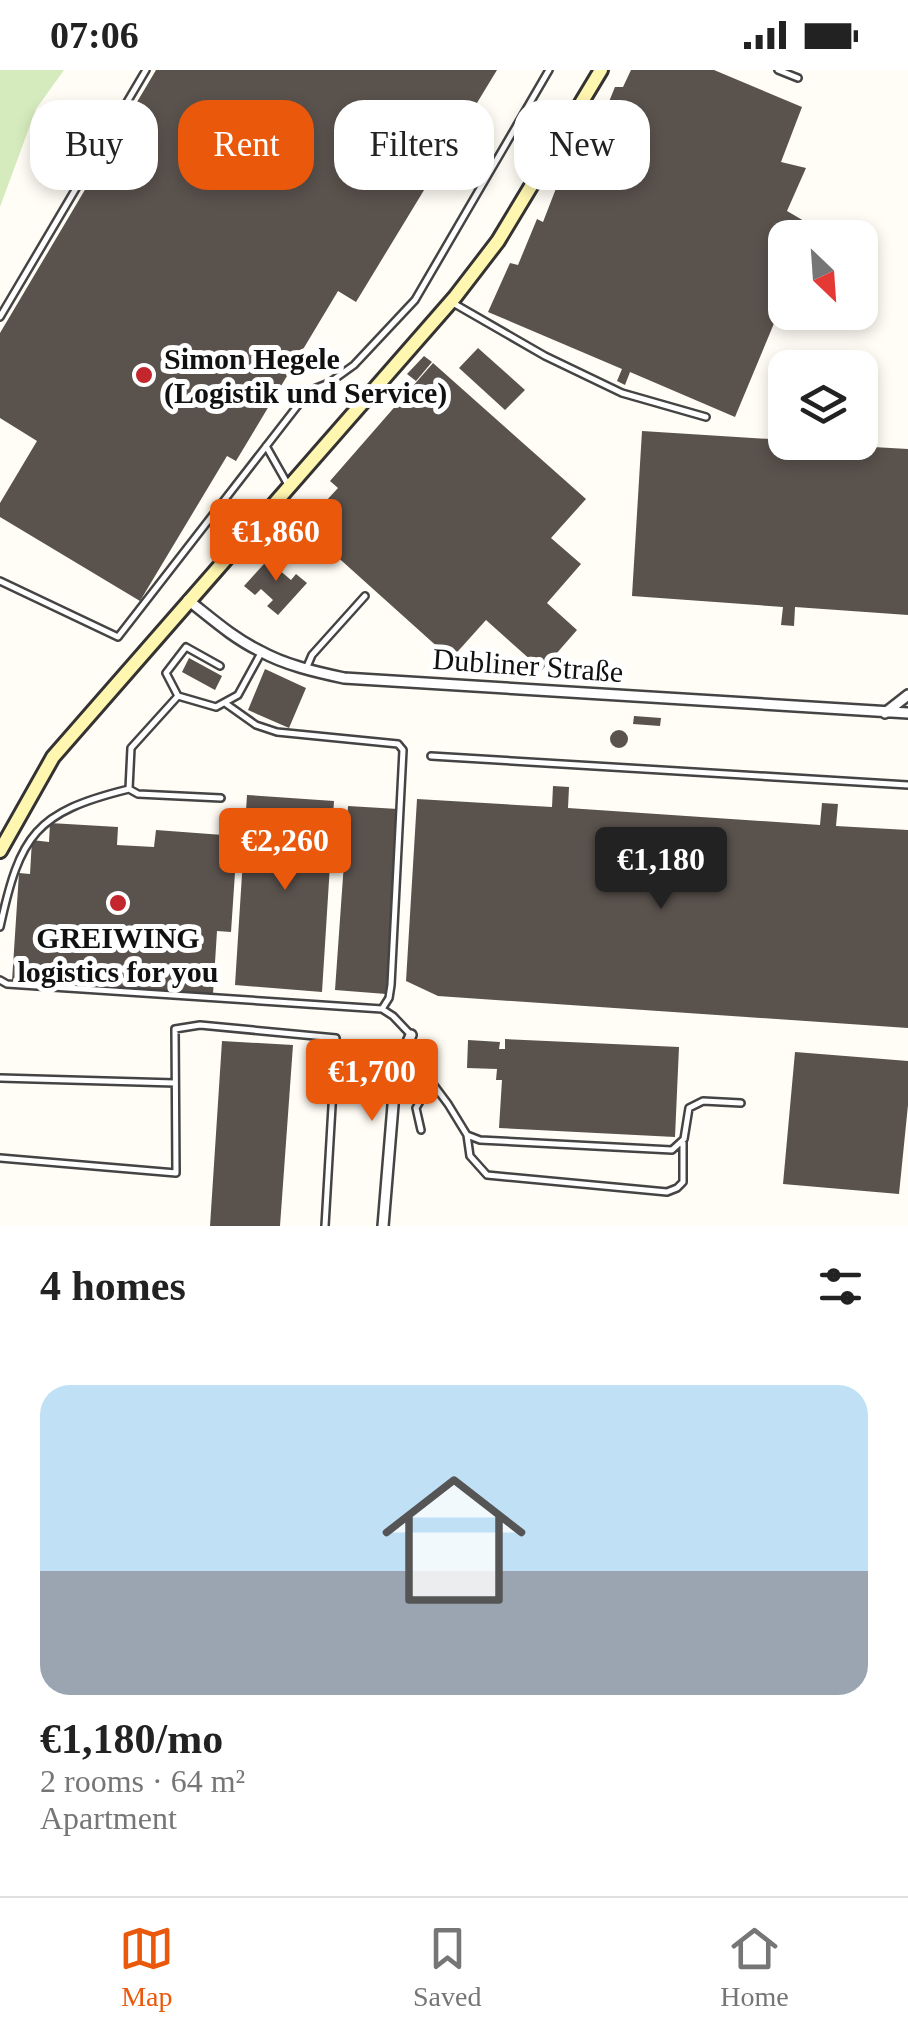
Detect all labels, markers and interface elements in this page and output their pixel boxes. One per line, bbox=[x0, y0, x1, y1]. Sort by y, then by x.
text: 07:06 bbox=[50, 14, 139, 56]
chip: Buy bbox=[30, 100, 158, 190]
chip: Rent bbox=[178, 100, 314, 190]
chip: Filters bbox=[334, 100, 494, 190]
chip: New bbox=[514, 100, 650, 190]
north arrow bbox=[768, 220, 878, 330]
map controls bbox=[768, 220, 878, 460]
place label: Simon Hegele (Logistik und Service) bbox=[164, 342, 447, 410]
button: layers bbox=[768, 350, 878, 460]
marker: Simon Hegele (Logistik und Service) bbox=[133, 364, 155, 386]
pin: €1,860 bbox=[195, 499, 357, 584]
text: €1,860 bbox=[232, 513, 320, 549]
street label: Dubliner Straße bbox=[432, 642, 624, 688]
pin: €2,260 bbox=[204, 808, 366, 893]
text: €2,260 bbox=[241, 822, 329, 858]
pin: €1,180 bbox=[580, 827, 742, 912]
text: €1,180 bbox=[617, 841, 705, 877]
marker: GREIWING logistics for you bbox=[107, 892, 129, 914]
place label: GREIWING logistics for you bbox=[17, 921, 219, 988]
pin: €1,700 bbox=[291, 1039, 453, 1124]
text: €1,700 bbox=[328, 1053, 416, 1089]
icon: filters bbox=[813, 1259, 868, 1314]
text: 4 homes bbox=[40, 1263, 186, 1309]
icon: home bbox=[364, 1450, 544, 1630]
text: €1,180/mo bbox=[40, 1716, 223, 1762]
text: 2 rooms · 64 m² bbox=[40, 1763, 245, 1799]
text: Apartment bbox=[40, 1800, 177, 1836]
tab: Map bbox=[119, 1921, 174, 2013]
tab: Saved bbox=[413, 1921, 481, 2013]
tab: Home bbox=[720, 1921, 789, 2013]

